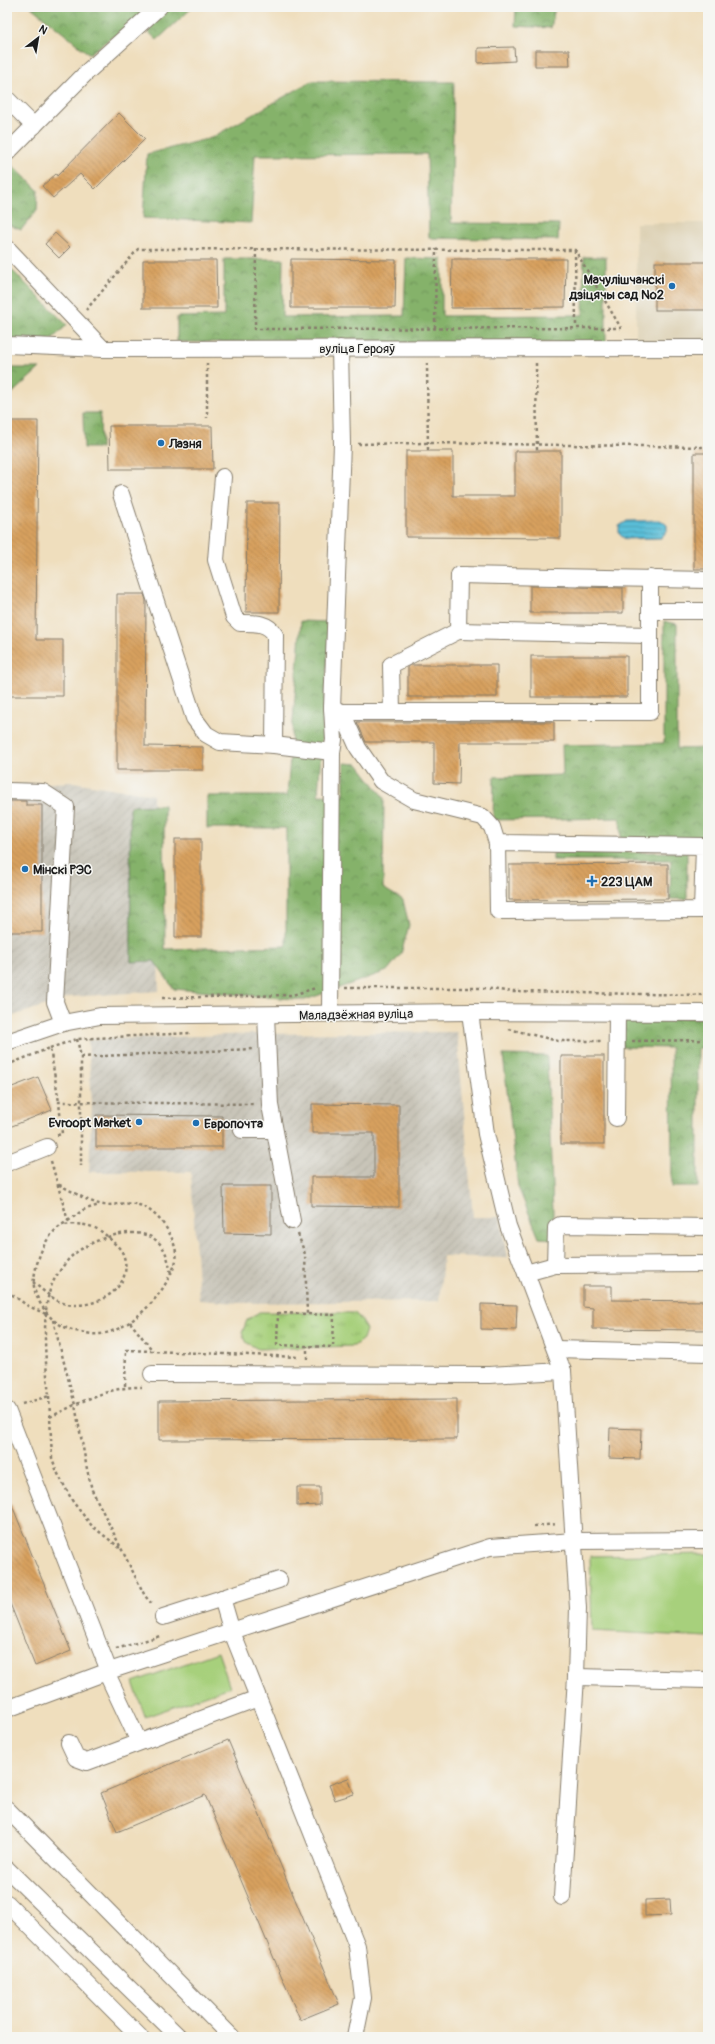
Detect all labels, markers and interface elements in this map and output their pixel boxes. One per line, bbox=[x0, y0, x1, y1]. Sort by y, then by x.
north arrow bbox=[18, 18, 58, 58]
text: N bbox=[36, 22, 50, 38]
place label: Мачулішчанскі дзіцячы сад №2 bbox=[568, 272, 665, 303]
marker: Мачулішчанскі дзіцячы сад №2 bbox=[667, 281, 677, 291]
street label: вуліца Герояў bbox=[319, 341, 395, 357]
place label: Лазня bbox=[168, 436, 202, 452]
marker: Лазня bbox=[156, 438, 166, 448]
place label: Мінскі РЭС bbox=[33, 862, 92, 878]
marker: Мінскі РЭС bbox=[20, 864, 30, 874]
place label: 223 ЦAM bbox=[601, 874, 652, 890]
marker: 223 ЦAM bbox=[586, 875, 598, 887]
street label: Маладзёжная вуліца bbox=[299, 1006, 413, 1024]
place label: Evroopt Market bbox=[49, 1115, 132, 1131]
place label: Европочта bbox=[204, 1116, 263, 1132]
marker: Evroopt Market bbox=[134, 1117, 144, 1127]
marker: Европочта bbox=[191, 1118, 201, 1128]

